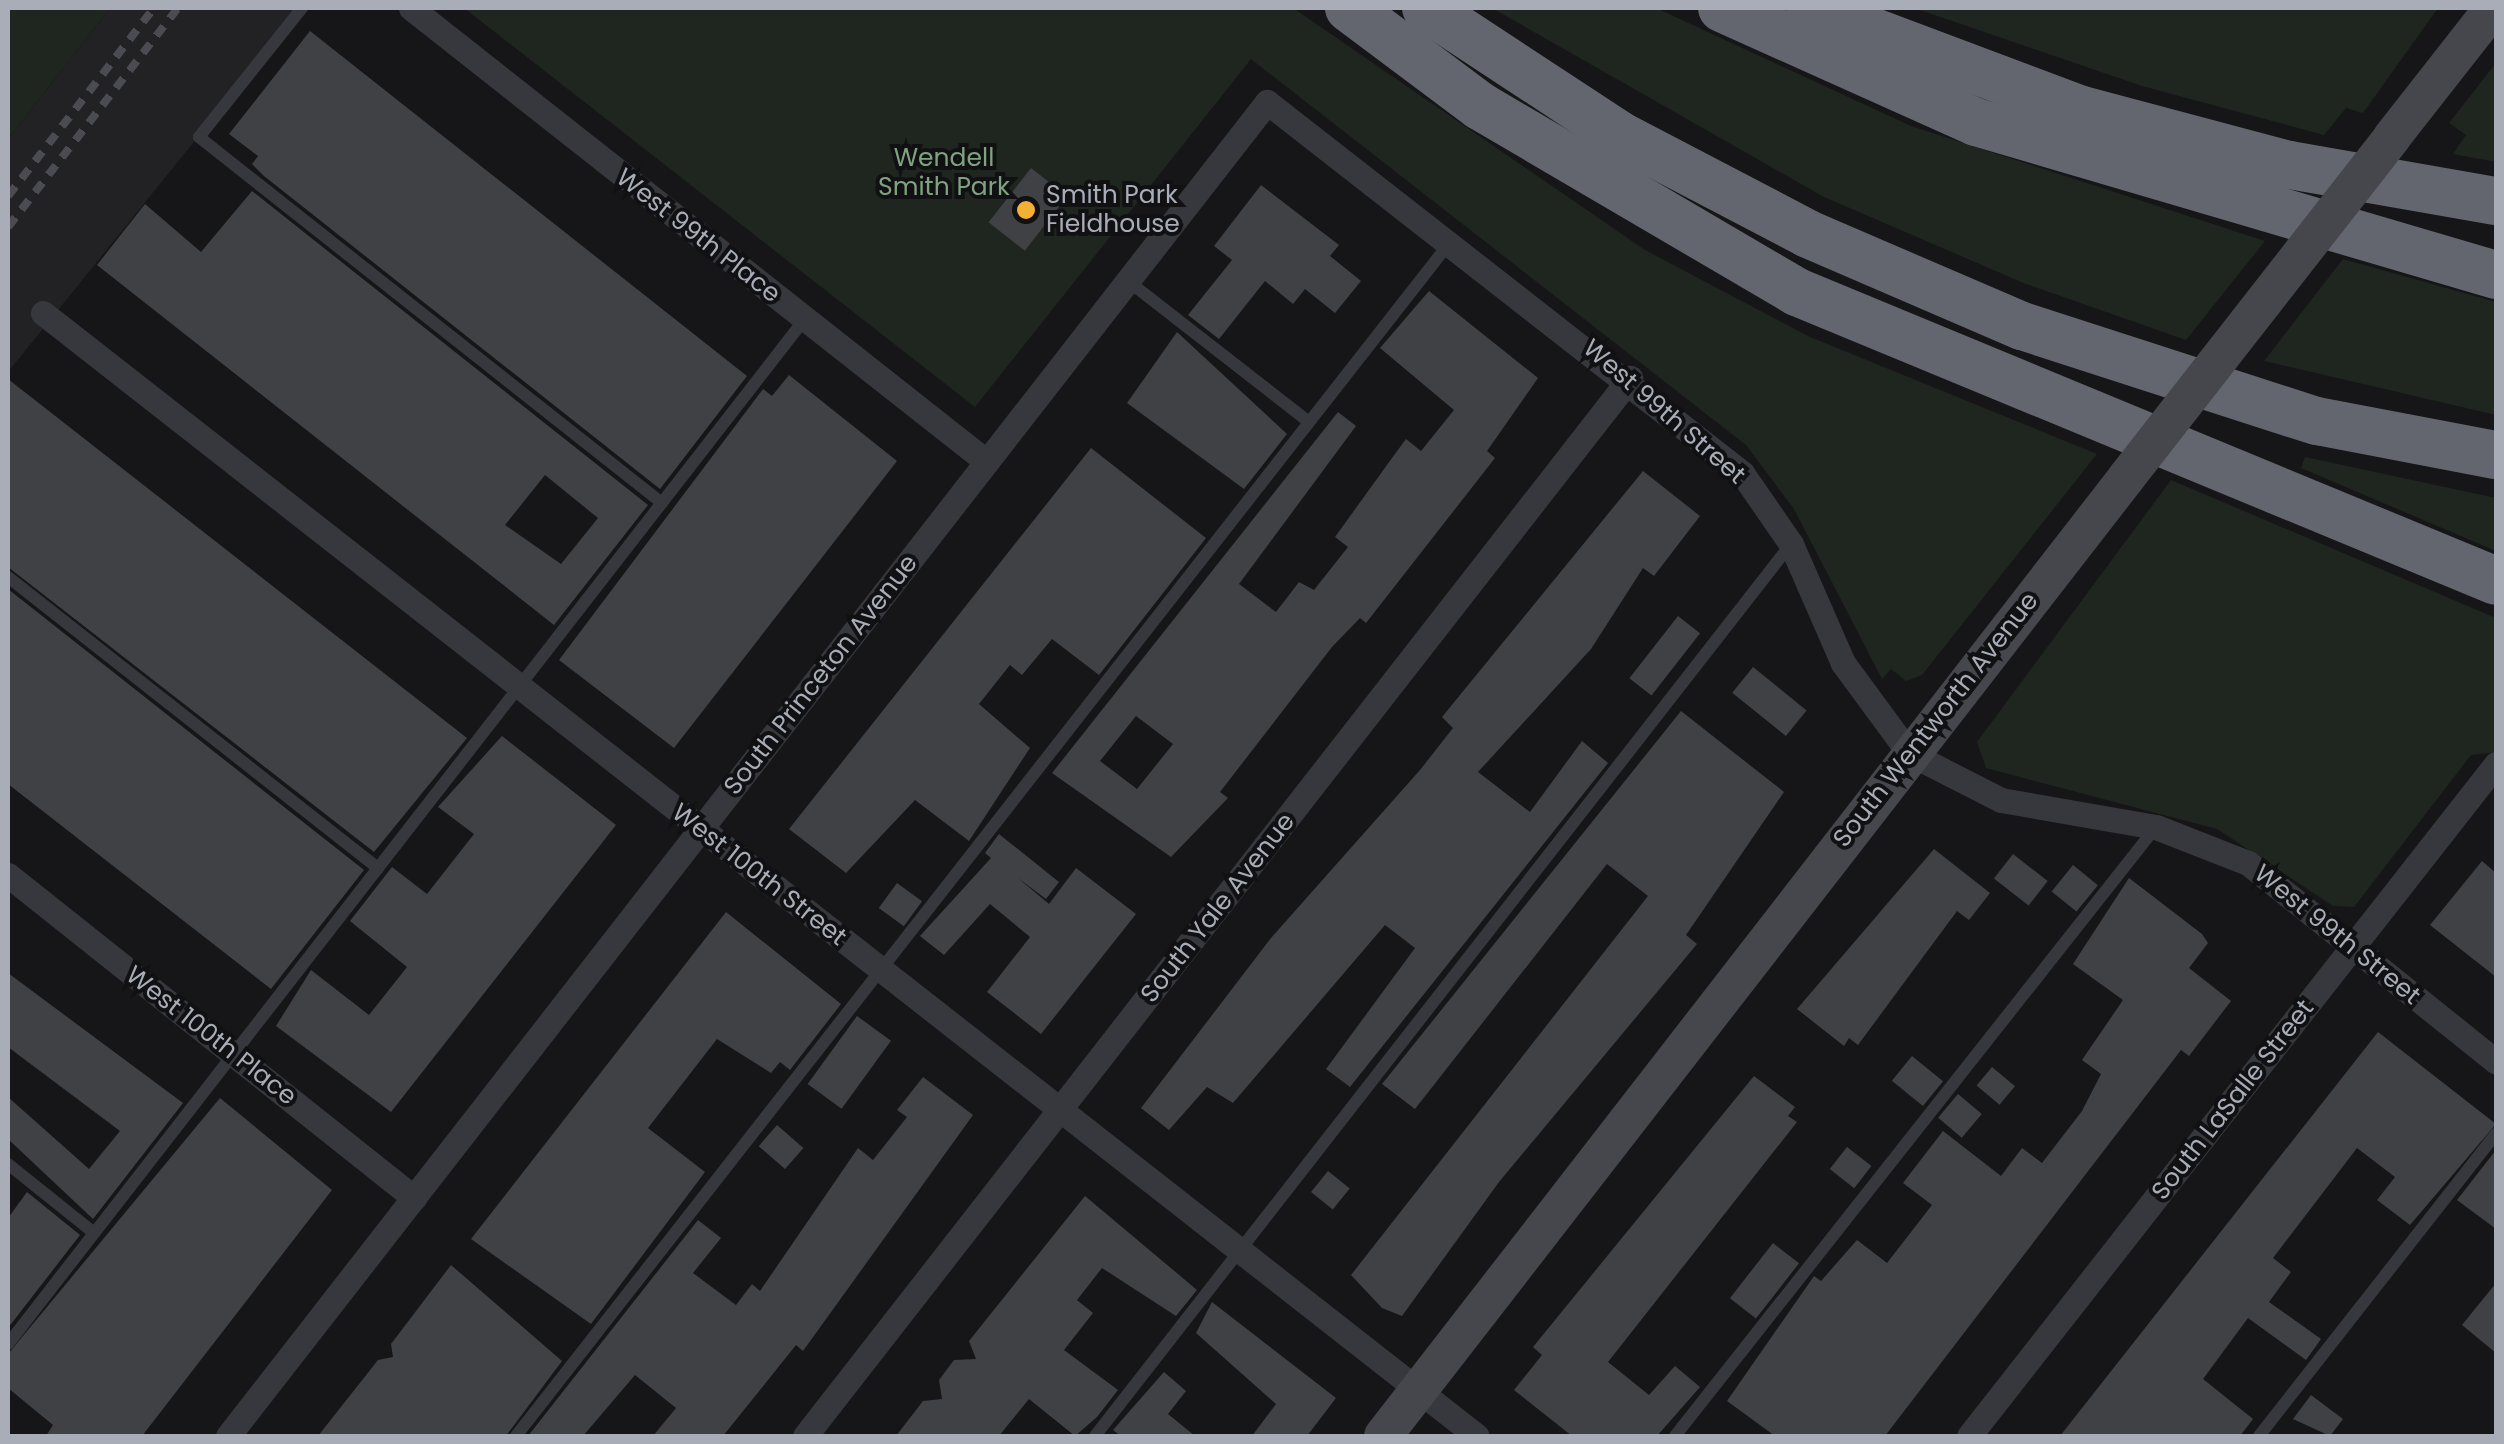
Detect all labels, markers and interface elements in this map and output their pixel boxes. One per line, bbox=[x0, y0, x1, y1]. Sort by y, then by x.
park label: Wendell Smith Park bbox=[878, 144, 1010, 203]
street label: West 99th Place bbox=[610, 163, 786, 309]
place label: Smith Park Fieldhouse bbox=[1046, 181, 1180, 240]
marker: Smith Park Fieldhouse bbox=[1015, 199, 1037, 221]
street label: West 99th Street bbox=[1577, 333, 1751, 491]
street label: South Princeton Avenue bbox=[718, 549, 924, 801]
street label: South Wentworth Avenue bbox=[1827, 587, 2045, 853]
street label: West 100th Street bbox=[666, 798, 852, 952]
street label: South Yale Avenue bbox=[1135, 807, 1301, 1009]
street label: West 99th Street bbox=[2248, 859, 2426, 1011]
street label: West 100th Place bbox=[120, 960, 302, 1112]
street label: South LaSalle Street bbox=[2146, 994, 2320, 1206]

